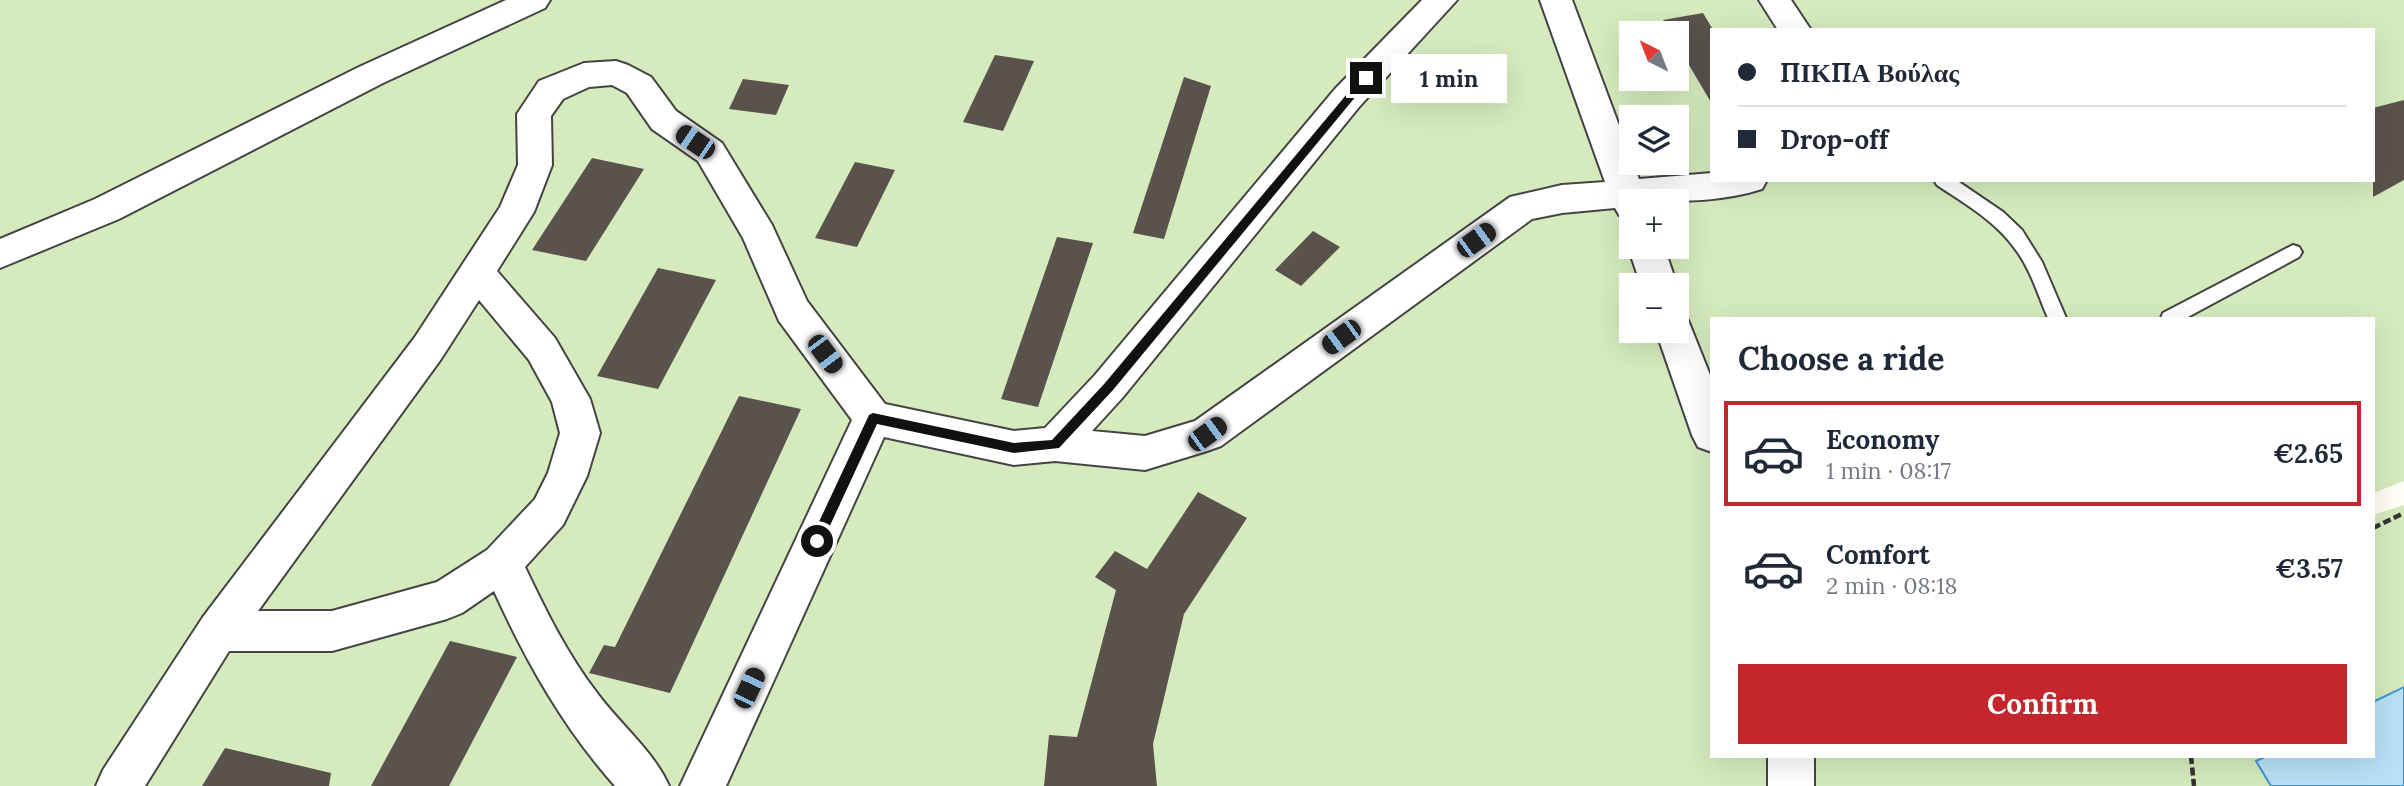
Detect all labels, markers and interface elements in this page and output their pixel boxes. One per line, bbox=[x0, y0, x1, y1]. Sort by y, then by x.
north arrow bbox=[1619, 21, 1689, 91]
map controls bbox=[1619, 21, 1689, 343]
callout: 1 min bbox=[1390, 54, 1506, 102]
text: ΠΙΚΠΑ Βούλας bbox=[1780, 56, 1959, 89]
route end bbox=[1350, 62, 1382, 94]
text: 1 min bbox=[1420, 64, 1478, 93]
button: layers bbox=[1619, 105, 1689, 175]
car bbox=[672, 122, 719, 162]
text: Drop-off bbox=[1780, 123, 1888, 156]
button: + bbox=[1619, 189, 1689, 259]
car bbox=[1453, 219, 1500, 261]
button: − bbox=[1619, 273, 1689, 343]
car bbox=[1318, 316, 1365, 358]
car bbox=[804, 331, 847, 377]
text: Choose a ride bbox=[1738, 338, 1945, 379]
car bbox=[1184, 413, 1231, 455]
icon: car bbox=[1742, 422, 1805, 485]
text: Economy bbox=[1826, 423, 1939, 456]
text: €2.65 bbox=[2273, 437, 2343, 470]
text: 1 min · 08:17 bbox=[1826, 456, 1951, 485]
route start bbox=[801, 525, 833, 557]
icon: car bbox=[1742, 537, 1805, 600]
text: Comfort bbox=[1826, 538, 1930, 571]
text: €3.57 bbox=[2275, 552, 2343, 585]
text: 2 min · 08:18 bbox=[1826, 571, 1958, 600]
button: Confirm bbox=[1738, 664, 2347, 744]
car bbox=[731, 665, 768, 711]

